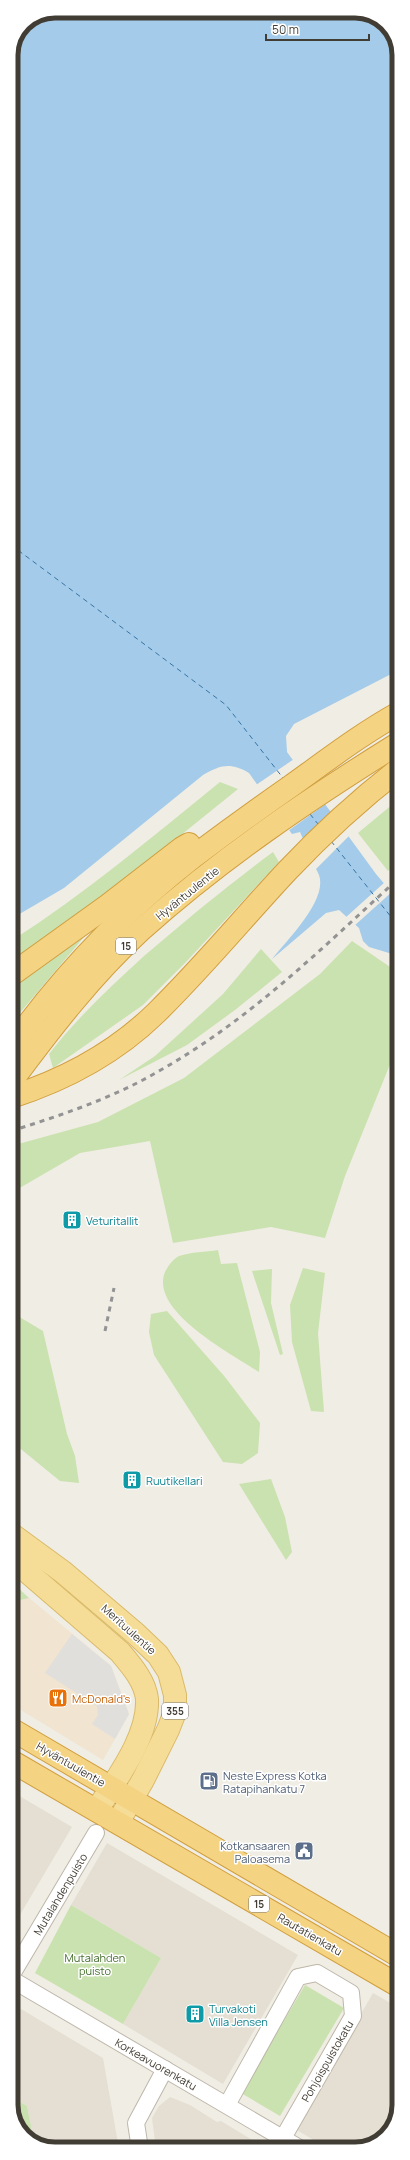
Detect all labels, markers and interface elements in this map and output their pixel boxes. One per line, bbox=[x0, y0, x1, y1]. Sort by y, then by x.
scale bar bbox=[266, 16, 369, 42]
text: 50 m bbox=[272, 21, 299, 38]
street label: Hyväntuulentie bbox=[152, 862, 222, 923]
road number: 15 bbox=[116, 938, 136, 954]
building icon: Veturitallit bbox=[61, 1209, 83, 1231]
place label: Veturitallit bbox=[86, 1213, 139, 1228]
building icon: Ruutikellari bbox=[121, 1469, 143, 1491]
place label: Ruutikellari bbox=[146, 1473, 203, 1488]
street label: Merituulentie bbox=[99, 1601, 160, 1658]
restaurant icon: McDonald's bbox=[47, 1687, 69, 1709]
place label: McDonald's bbox=[72, 1691, 130, 1706]
road number: 355 bbox=[162, 1703, 188, 1719]
street label: Hyväntuulentie bbox=[34, 1738, 109, 1790]
place label: Neste Express Kotka Ratapihankatu 7 bbox=[223, 1768, 327, 1796]
fuel station icon: Neste Express Kotka Ratapihankatu 7 bbox=[198, 1770, 220, 1792]
place label: Kotkansaaren Paloasema bbox=[220, 1838, 290, 1866]
public building icon: Kotkansaaren Paloasema bbox=[293, 1840, 315, 1862]
street label: Mutalahdenpuisto bbox=[30, 1850, 91, 1938]
road number: 15 bbox=[249, 1896, 269, 1912]
street label: Rautatienkatu bbox=[275, 1909, 345, 1959]
park label: Mutalahden puisto bbox=[65, 1950, 125, 1978]
place label: Turvakoti Villa Jensen bbox=[209, 2001, 268, 2029]
building icon: Turvakoti Villa Jensen bbox=[184, 2003, 206, 2025]
street label: Pohjoispuistokatu bbox=[298, 2017, 356, 2105]
street label: Korkeavuorenkatu bbox=[112, 2035, 200, 2093]

